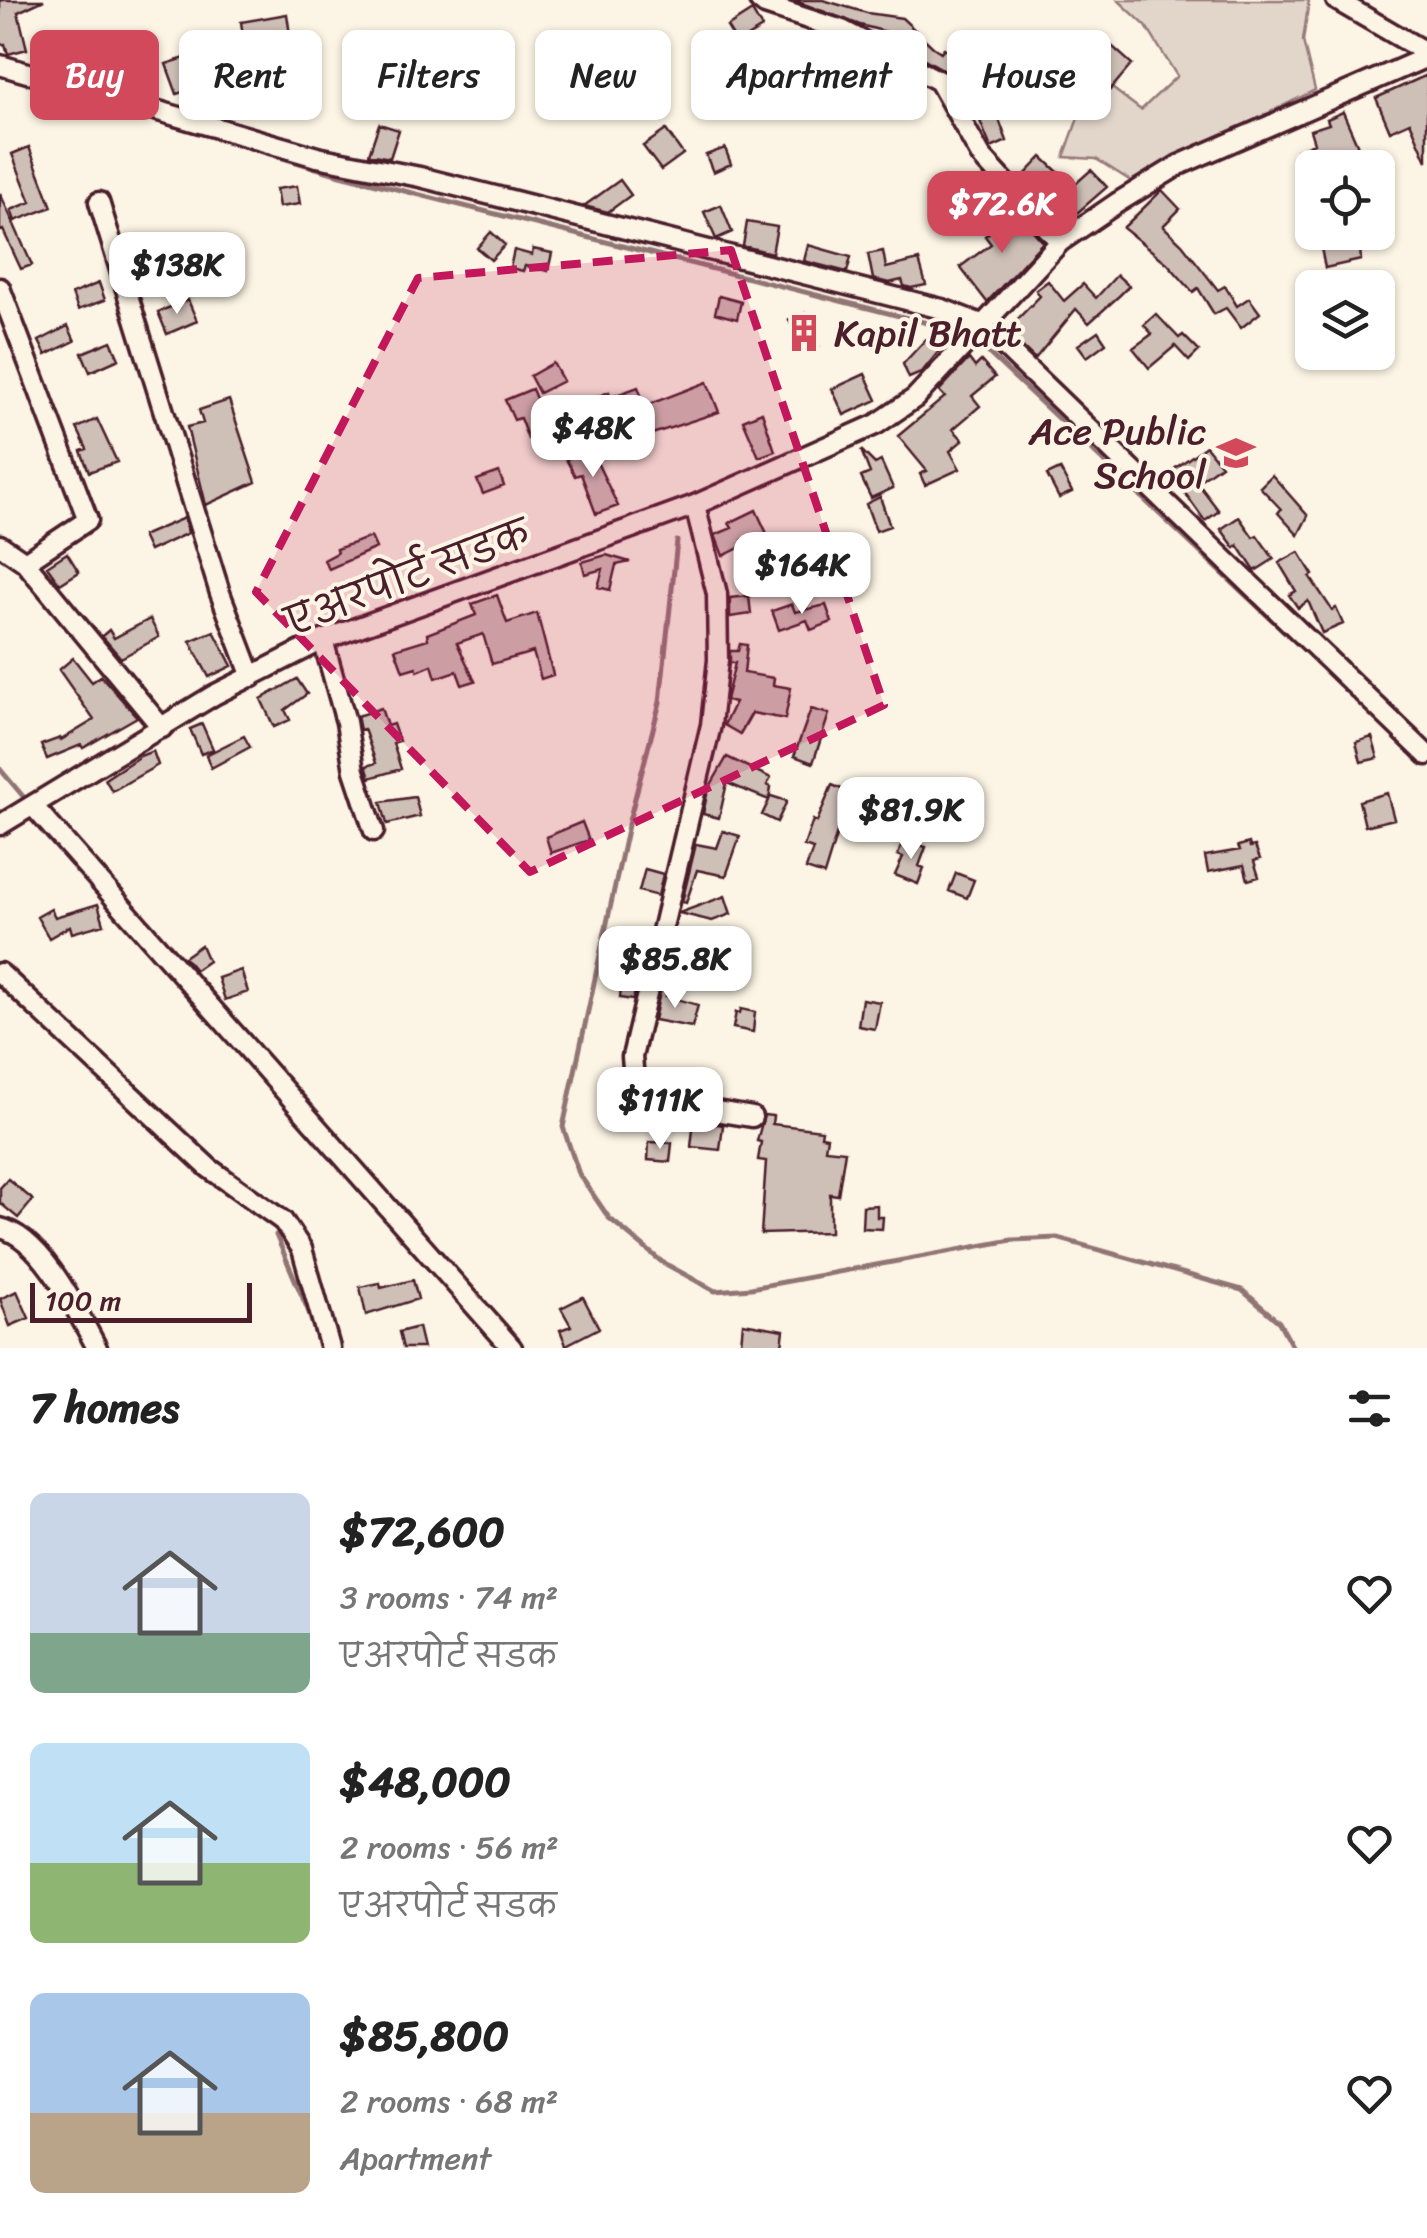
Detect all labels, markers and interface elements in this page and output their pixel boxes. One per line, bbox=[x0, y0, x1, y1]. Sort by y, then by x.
chip: Buy bbox=[30, 30, 159, 120]
chip: Rent bbox=[179, 30, 322, 120]
chip: Filters bbox=[342, 30, 515, 120]
chip: New bbox=[535, 30, 671, 120]
chip: Apartment bbox=[691, 30, 927, 120]
chip: House bbox=[947, 30, 1111, 120]
map controls bbox=[1295, 150, 1395, 370]
button: locate bbox=[1295, 150, 1395, 250]
pin: $72.6K bbox=[921, 171, 1083, 256]
text: $72.6K bbox=[949, 175, 1055, 232]
pin: $138K bbox=[107, 232, 247, 317]
text: $138K bbox=[131, 236, 223, 293]
button: layers bbox=[1295, 270, 1395, 370]
place label: Kapil Bhatt bbox=[834, 300, 1022, 367]
building icon: Kapil Bhatt bbox=[783, 312, 825, 354]
pin: $48K bbox=[534, 395, 652, 480]
place label: Ace Public School bbox=[1028, 398, 1207, 509]
text: $48K bbox=[553, 399, 633, 456]
school or university icon: Ace Public School bbox=[1215, 432, 1257, 474]
street label: एअरपोर्ट सडक bbox=[274, 500, 542, 656]
pin: $164K bbox=[732, 532, 872, 617]
text: $164K bbox=[756, 536, 848, 593]
pin: $81.9K bbox=[830, 777, 992, 862]
text: $81.9K bbox=[859, 781, 963, 838]
pin: $85.8K bbox=[594, 926, 756, 1011]
text: $85.8K bbox=[621, 930, 729, 987]
pin: $111K bbox=[590, 1067, 730, 1152]
text: $111K bbox=[619, 1071, 701, 1128]
text: 100 m bbox=[45, 1276, 121, 1325]
scale bar bbox=[30, 1278, 252, 1322]
text: 7 homes bbox=[30, 1371, 179, 1445]
icon: filters bbox=[1342, 1381, 1397, 1436]
text: $72,600 bbox=[340, 1495, 505, 1569]
icon: home bbox=[110, 1533, 230, 1653]
icon: heart bbox=[1342, 1566, 1397, 1621]
text: 3 rooms · 74 m² bbox=[340, 1569, 558, 1626]
text: एअरपोर्ट सडक bbox=[340, 1628, 557, 1685]
text: $48,000 bbox=[340, 1745, 511, 1819]
icon: home bbox=[110, 1783, 230, 1903]
icon: heart bbox=[1342, 1816, 1397, 1871]
text: 2 rooms · 56 m² bbox=[340, 1819, 559, 1876]
text: एअरपोर्ट सडक bbox=[340, 1878, 557, 1935]
text: $85,800 bbox=[340, 1999, 509, 2073]
icon: home bbox=[110, 2033, 230, 2153]
icon: heart bbox=[1342, 2066, 1397, 2121]
text: 2 rooms · 68 m² bbox=[340, 2073, 558, 2130]
text: Apartment bbox=[340, 2130, 491, 2187]

